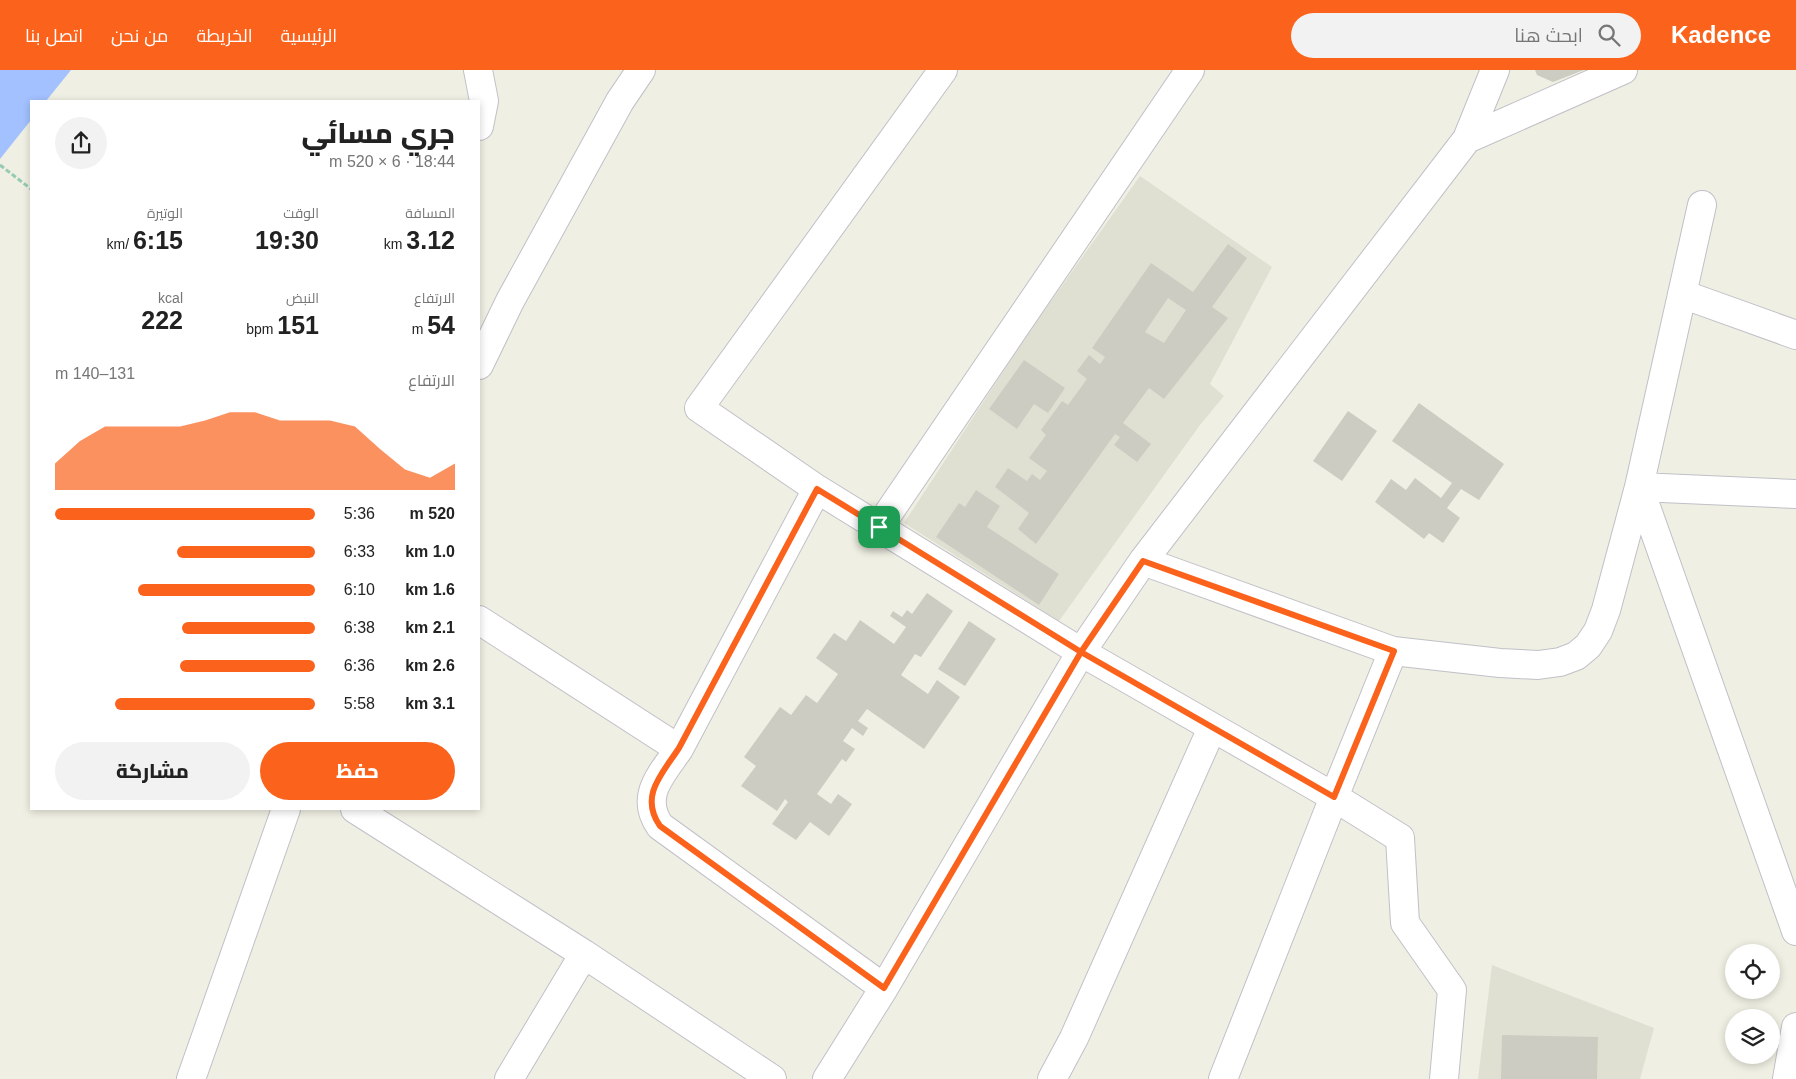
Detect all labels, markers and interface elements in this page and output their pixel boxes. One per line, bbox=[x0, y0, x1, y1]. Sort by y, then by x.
search box bbox=[1291, 13, 1641, 58]
icon: search bbox=[1595, 21, 1623, 49]
text: Kadence bbox=[1671, 21, 1771, 48]
text: ابحث هنا bbox=[1514, 25, 1583, 46]
text: اتصل بنا bbox=[25, 26, 83, 46]
text: من نحن bbox=[111, 26, 168, 46]
text: الخريطة bbox=[196, 26, 253, 46]
text: الرئيسية bbox=[281, 26, 337, 46]
button: share bbox=[55, 117, 107, 169]
text: جري مسائي bbox=[301, 118, 455, 149]
text: 18:44 · 6 × 520 m bbox=[329, 153, 455, 170]
text: الوتيرة bbox=[147, 205, 183, 221]
text: الوقت bbox=[283, 205, 319, 221]
text: المسافة bbox=[405, 205, 455, 221]
text: 6:15 bbox=[133, 226, 183, 254]
text: 19:30 bbox=[255, 226, 319, 254]
text: 3.12 bbox=[406, 226, 455, 254]
text: /km bbox=[107, 236, 133, 252]
text: km bbox=[384, 236, 406, 252]
text: kcal bbox=[158, 290, 183, 306]
text: النبض bbox=[286, 290, 319, 306]
text: الارتفاع bbox=[414, 290, 455, 306]
text: 222 bbox=[141, 306, 183, 334]
text: 151 bbox=[277, 311, 319, 339]
text: 54 bbox=[427, 311, 455, 339]
text: bpm bbox=[246, 321, 277, 337]
text: m bbox=[412, 321, 427, 337]
text: 131–140 m bbox=[55, 365, 135, 382]
text: الارتفاع bbox=[408, 372, 455, 389]
text: 5:36 bbox=[344, 505, 375, 522]
text: 520 m bbox=[410, 505, 455, 522]
pin bbox=[858, 506, 900, 548]
icon: arrive bbox=[865, 513, 893, 541]
text: 6:33 bbox=[344, 543, 375, 560]
text: 1.0 km bbox=[405, 543, 455, 560]
text: 6:10 bbox=[344, 581, 375, 598]
text: 1.6 km bbox=[405, 581, 455, 598]
text: 6:38 bbox=[344, 619, 375, 636]
text: 2.1 km bbox=[405, 619, 455, 636]
text: 6:36 bbox=[344, 657, 375, 674]
text: 2.6 km bbox=[405, 657, 455, 674]
text: 5:58 bbox=[344, 695, 375, 712]
text: 3.1 km bbox=[405, 695, 455, 712]
button: مشاركة bbox=[55, 742, 250, 800]
button: حفظ bbox=[260, 742, 455, 800]
map controls bbox=[1725, 944, 1780, 1064]
button: locate bbox=[1725, 944, 1780, 999]
button: layers bbox=[1725, 1009, 1780, 1064]

